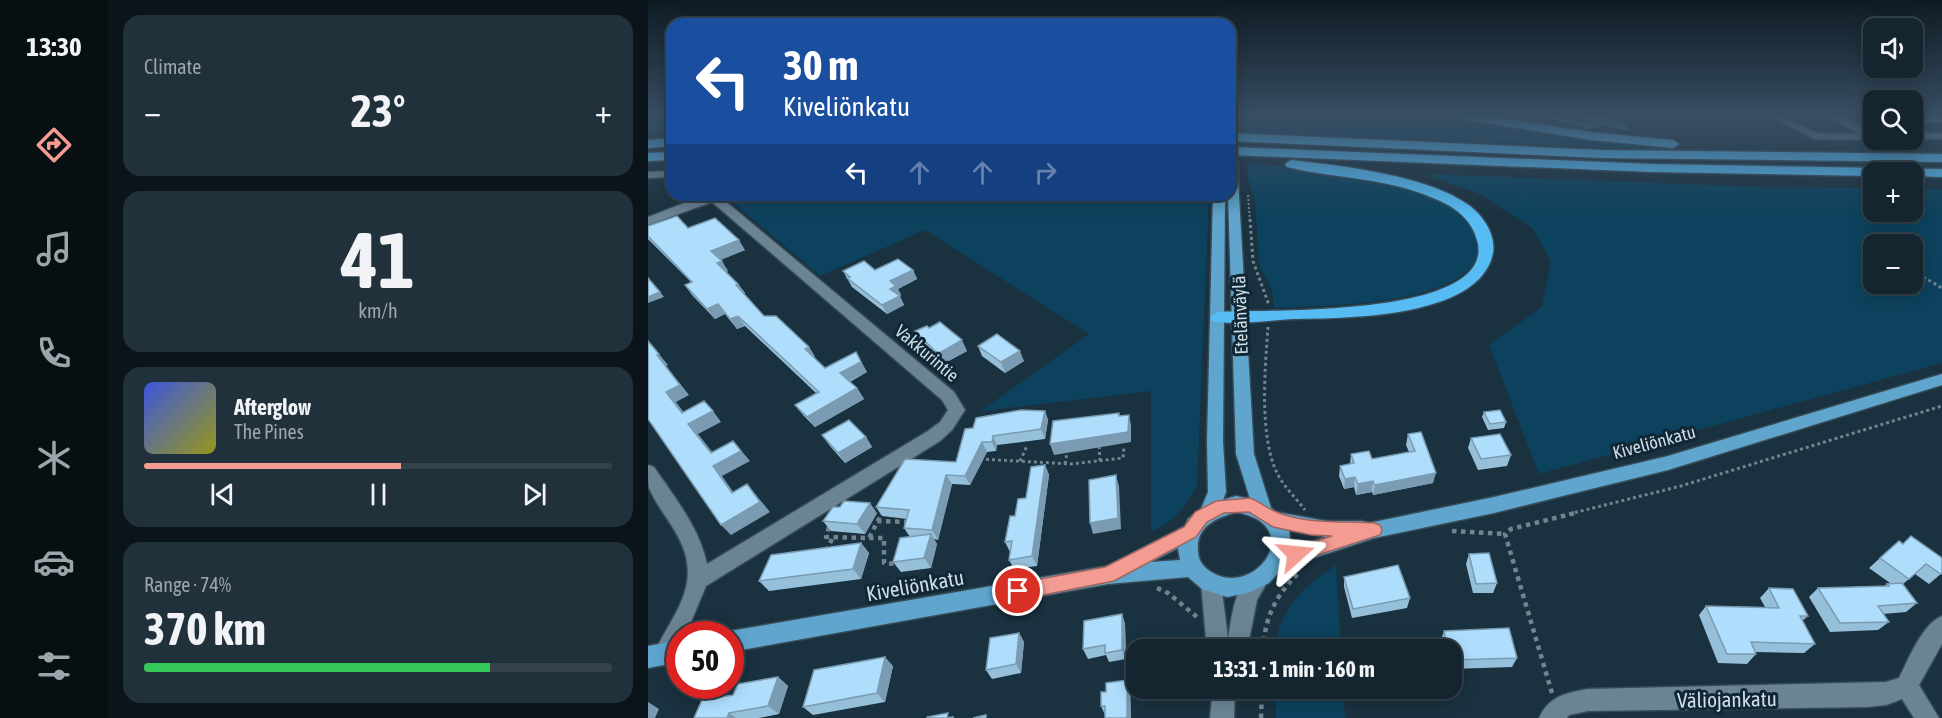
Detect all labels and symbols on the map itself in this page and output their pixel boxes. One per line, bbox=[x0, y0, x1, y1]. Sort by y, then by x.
street label: Etelänväylä bbox=[1228, 275, 1252, 355]
street label: Vakkurintie bbox=[891, 320, 963, 386]
street label: Kiveliönkatu bbox=[1610, 421, 1698, 463]
position arrow bbox=[1264, 522, 1328, 586]
street label: Kiveliönkatu bbox=[864, 565, 966, 605]
pin bbox=[992, 565, 1043, 616]
speed limit sign: 50 bbox=[666, 621, 744, 699]
street label: Väliojankatu bbox=[1677, 686, 1777, 712]

